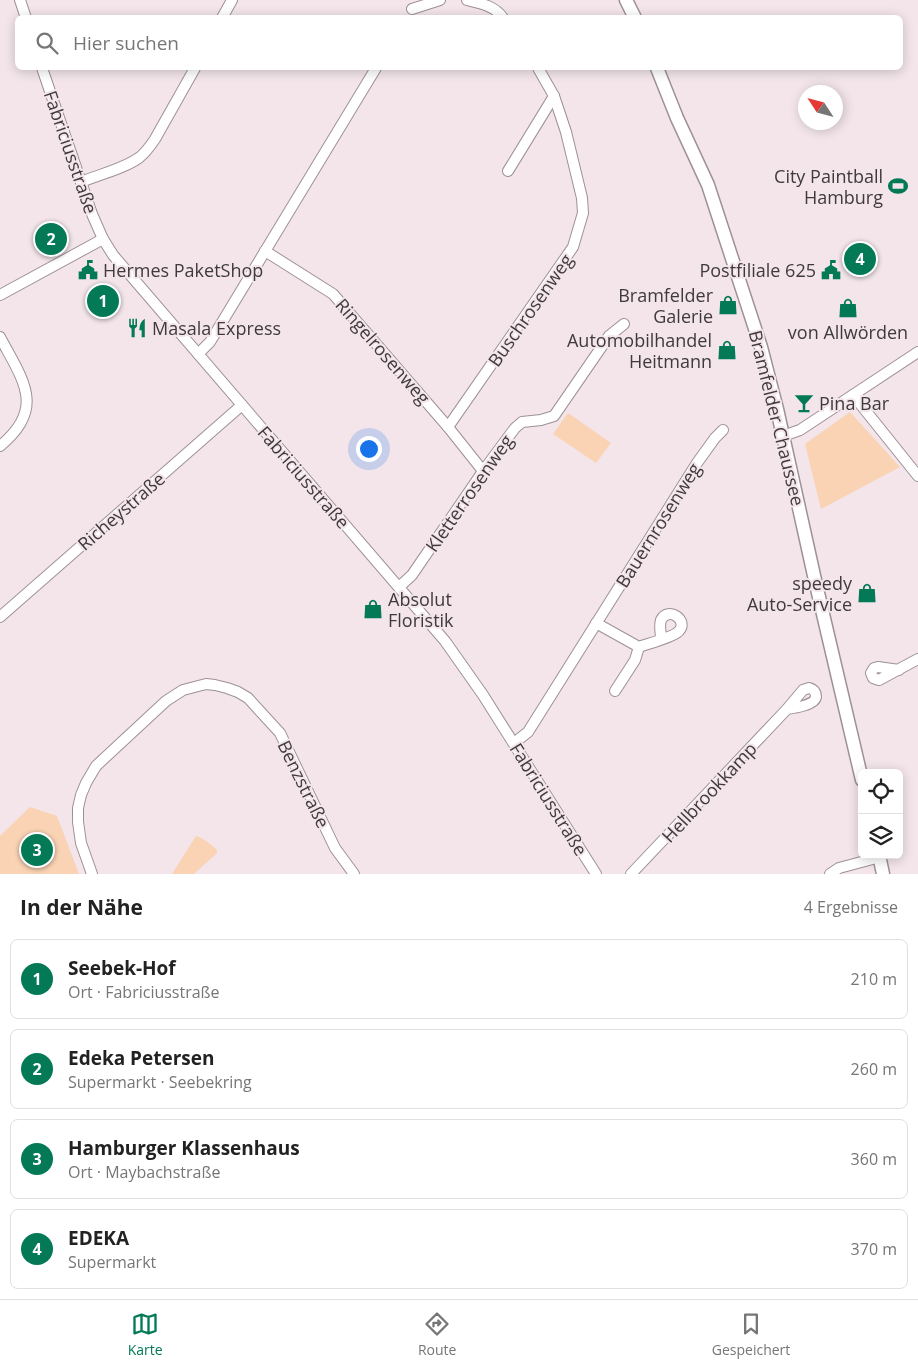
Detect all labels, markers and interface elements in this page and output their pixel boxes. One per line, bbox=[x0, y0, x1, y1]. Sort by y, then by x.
search box bbox=[15, 15, 903, 70]
icon: search bbox=[33, 29, 61, 57]
text: Hier suchen bbox=[73, 30, 179, 56]
north arrow bbox=[798, 85, 843, 130]
street label: Fabriciusstraße bbox=[39, 87, 103, 217]
place label: City Paintball Hamburg bbox=[774, 164, 883, 209]
sports icon: City Paintball Hamburg bbox=[887, 175, 909, 197]
pin: 2 bbox=[35, 220, 67, 258]
pin: 4 bbox=[844, 240, 876, 278]
street label: Buschrosenweg bbox=[482, 249, 578, 371]
place label: Hermes PaketShop bbox=[103, 258, 263, 282]
place label: Postfiliale 625 bbox=[699, 258, 816, 282]
public building icon: Hermes PaketShop bbox=[77, 259, 99, 281]
public building icon: Postfiliale 625 bbox=[820, 259, 842, 281]
pin: 1 bbox=[87, 282, 119, 320]
place label: Bramfelder Galerie bbox=[618, 283, 714, 328]
street label: Ringelrosenweg bbox=[330, 293, 436, 409]
shop icon: Bramfelder Galerie bbox=[717, 294, 739, 316]
shop icon: von Allwörden bbox=[837, 297, 859, 319]
place label: Masala Express bbox=[152, 316, 281, 340]
restaurant icon: Masala Express bbox=[126, 317, 148, 339]
place label: von Allwörden bbox=[788, 320, 908, 344]
place label: Automobilhandel Heitmann bbox=[567, 328, 712, 373]
street label: Bramfelder Chaussee bbox=[744, 328, 810, 508]
shop icon: Automobilhandel Heitmann bbox=[716, 339, 738, 361]
place label: Pina Bar bbox=[819, 391, 890, 415]
bar icon: Pina Bar bbox=[793, 392, 815, 414]
street label: Fabriciusstraße bbox=[253, 421, 355, 533]
street label: Kletterrosenweg bbox=[420, 430, 518, 556]
your location bbox=[356, 436, 382, 462]
street label: Bauernrosenweg bbox=[610, 458, 706, 592]
street label: Richeystraße bbox=[72, 466, 170, 556]
place label: speedy Auto-Service bbox=[747, 571, 853, 616]
shop icon: speedy Auto-Service bbox=[856, 582, 878, 604]
place label: Absolut Floristik bbox=[388, 587, 454, 632]
shop icon: Absolut Floristik bbox=[362, 598, 384, 620]
street label: Benzstraße bbox=[272, 736, 336, 832]
street label: Hellbrookkamp bbox=[656, 737, 762, 847]
street label: Fabriciusstraße bbox=[505, 738, 593, 860]
map controls bbox=[858, 769, 903, 859]
button: locate bbox=[858, 769, 903, 814]
button: layers bbox=[858, 814, 903, 859]
pin: 3 bbox=[21, 831, 53, 869]
text: In der Nähe bbox=[20, 893, 143, 921]
text: 4 Ergebnisse bbox=[804, 896, 898, 918]
text: Seebek-Hof bbox=[68, 955, 176, 981]
text: 1 bbox=[32, 968, 42, 990]
text: 210 m bbox=[851, 968, 897, 990]
text: Ort · Fabriciusstraße bbox=[68, 981, 220, 1003]
text: Edeka Petersen bbox=[68, 1045, 215, 1071]
text: 2 bbox=[32, 1058, 42, 1080]
text: 260 m bbox=[851, 1058, 897, 1080]
text: Supermarkt · Seebekring bbox=[68, 1071, 252, 1093]
text: Hamburger Klassenhaus bbox=[68, 1135, 300, 1161]
text: 3 bbox=[32, 1148, 42, 1170]
text: 360 m bbox=[851, 1148, 897, 1170]
text: Ort · Maybachstraße bbox=[68, 1161, 220, 1183]
text: EDEKA bbox=[68, 1225, 129, 1251]
text: 4 bbox=[32, 1238, 42, 1260]
text: 370 m bbox=[851, 1238, 897, 1260]
text: Supermarkt bbox=[68, 1251, 156, 1273]
tab: Karte bbox=[128, 1310, 163, 1359]
tab: Route bbox=[418, 1310, 456, 1359]
tab: Gespeichert bbox=[712, 1310, 790, 1359]

